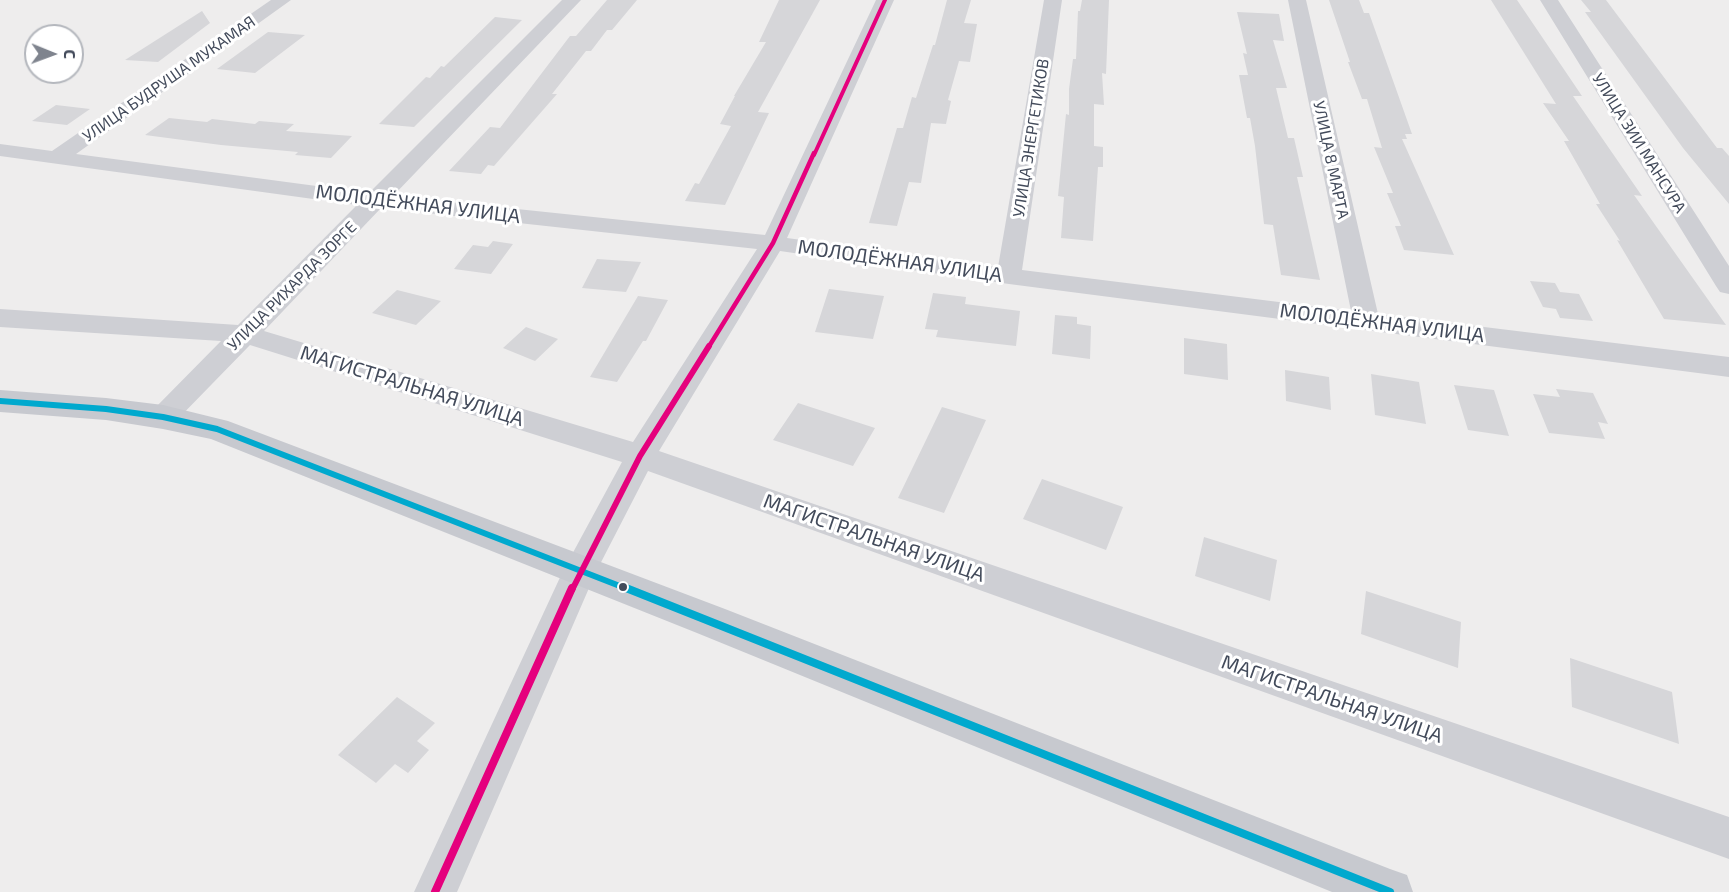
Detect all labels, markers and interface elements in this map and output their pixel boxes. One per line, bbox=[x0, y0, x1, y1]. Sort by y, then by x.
street label: УЛИЦА БУДРУША МУКАМАЯ bbox=[79, 12, 259, 146]
north arrow bbox=[24, 24, 84, 84]
text: С bbox=[61, 49, 80, 59]
street label: УЛИЦА ЭНЕРГЕТИКОВ bbox=[1009, 57, 1053, 219]
street label: УЛИЦА ЗИИ МАНСУРА bbox=[1588, 70, 1690, 216]
street label: УЛИЦА 8 МАРТА bbox=[1309, 99, 1353, 221]
street label: МОЛОДЁЖНАЯ УЛИЦА bbox=[314, 180, 522, 228]
street label: УЛИЦА РИХАРДА ЗОРГЕ bbox=[223, 217, 361, 355]
street label: МОЛОДЁЖНАЯ УЛИЦА bbox=[796, 235, 1004, 287]
street label: МОЛОДЁЖНАЯ УЛИЦА bbox=[1278, 299, 1486, 347]
street label: МАГИСТРАЛЬНАЯ УЛИЦА bbox=[297, 341, 527, 431]
street label: МАГИСТРАЛЬНАЯ УЛИЦА bbox=[760, 489, 988, 587]
unlabelled marker bbox=[617, 581, 629, 593]
street label: МАГИСТРАЛЬНАЯ УЛИЦА bbox=[1218, 650, 1446, 748]

